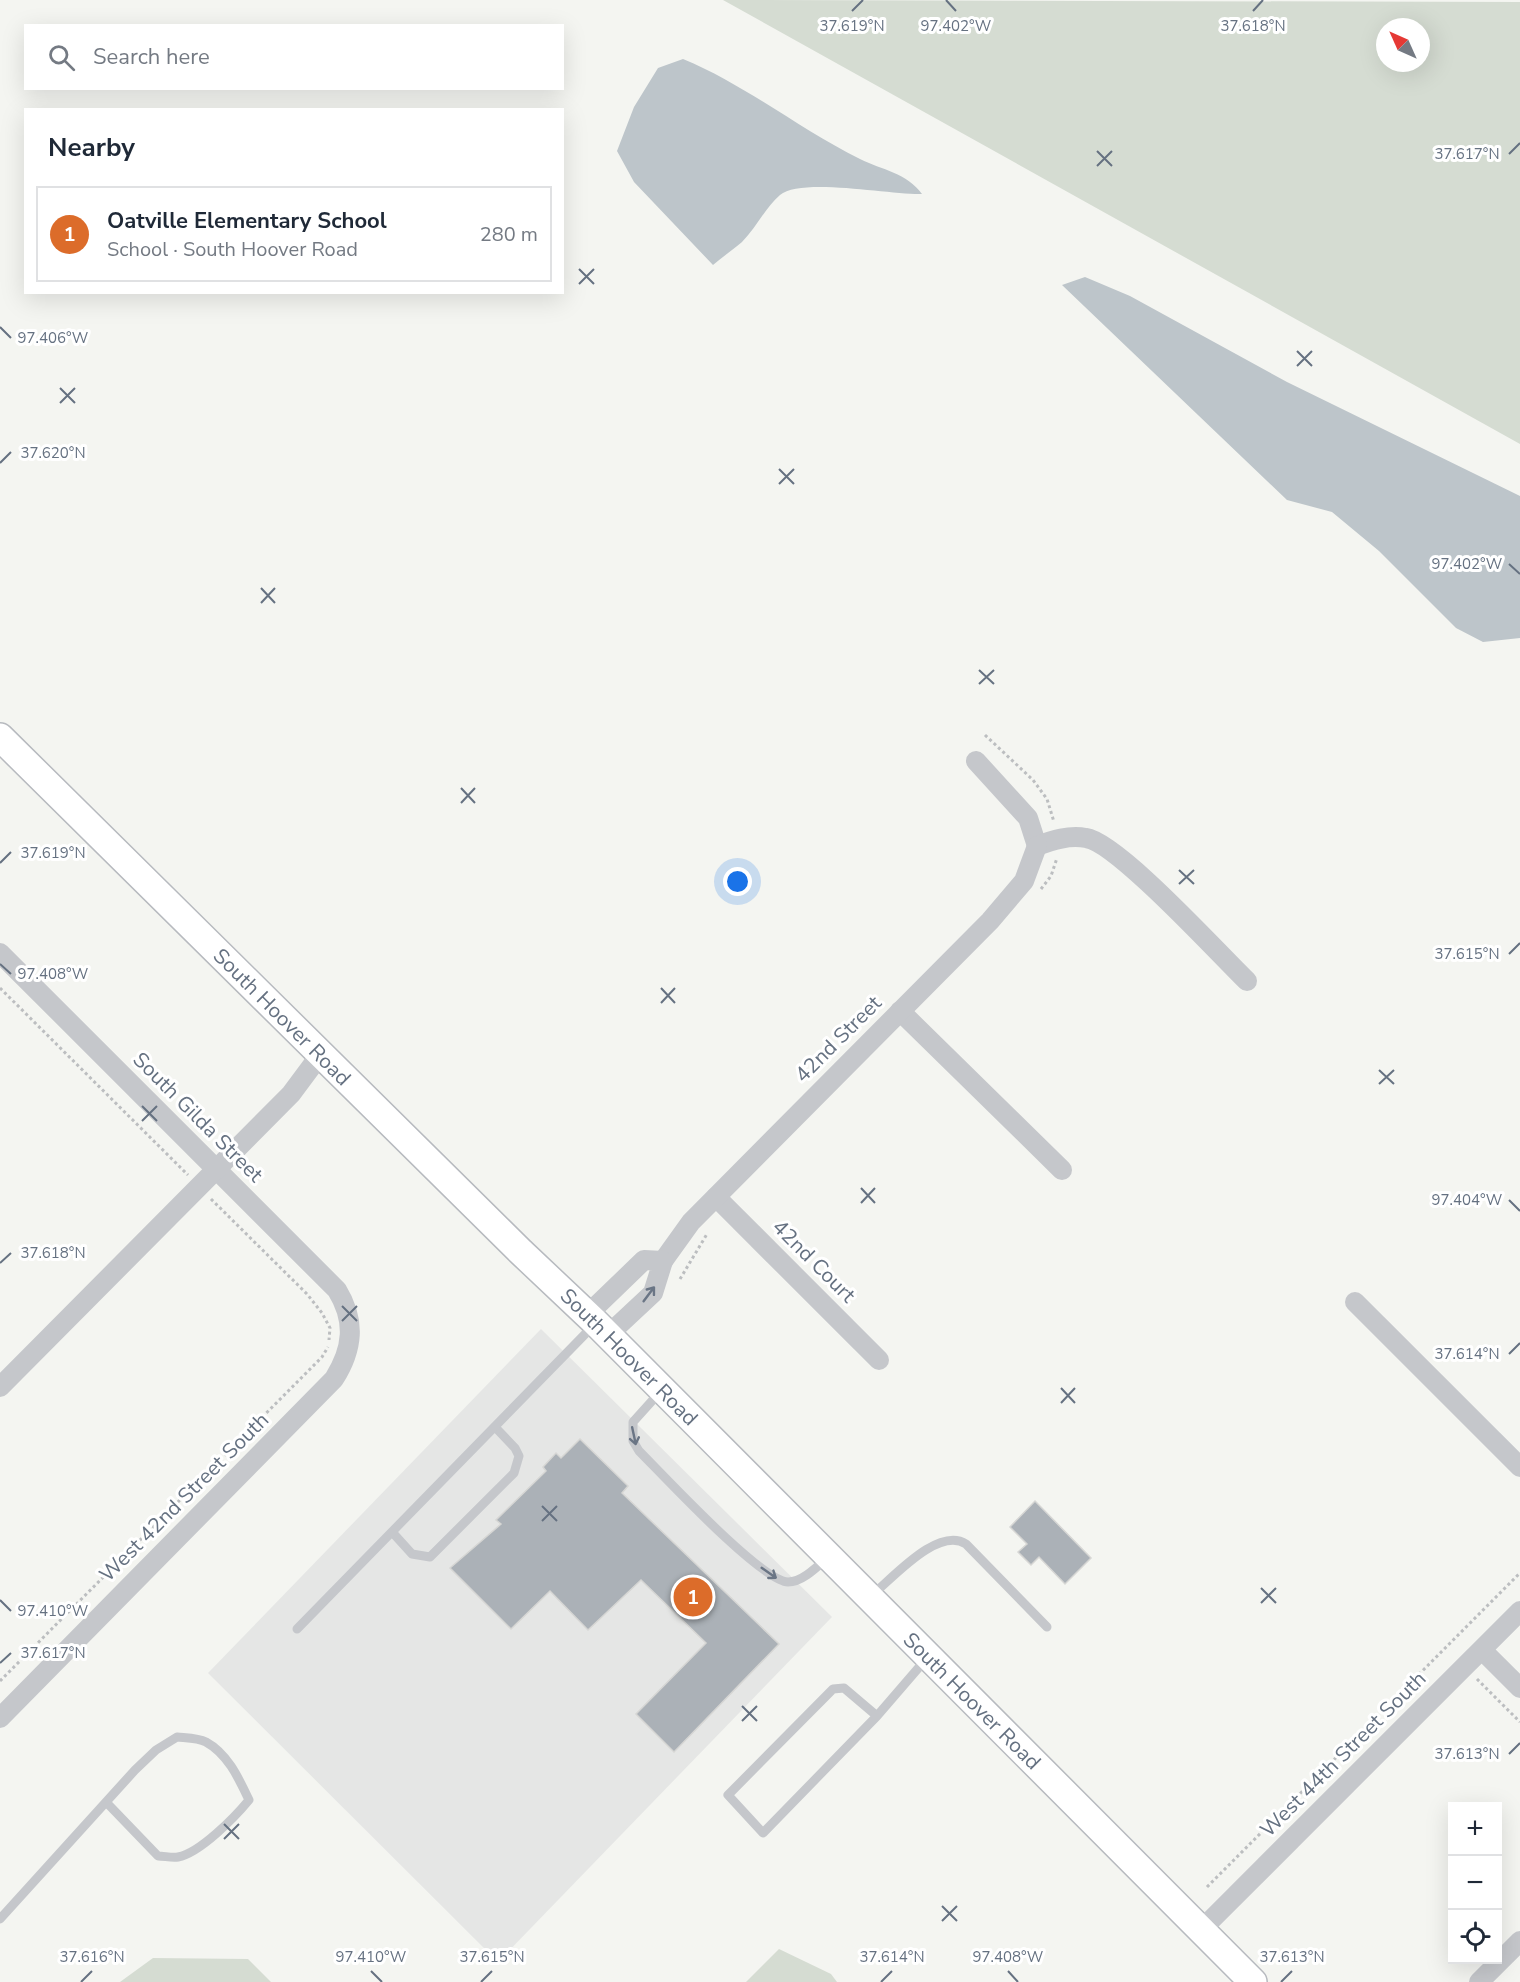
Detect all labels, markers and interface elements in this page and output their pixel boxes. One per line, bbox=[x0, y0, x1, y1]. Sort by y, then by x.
text: 37.619°N bbox=[819, 16, 885, 36]
text: 97.402°W bbox=[921, 16, 992, 36]
text: 37.618°N bbox=[1220, 16, 1286, 36]
north arrow bbox=[1376, 18, 1430, 72]
search box bbox=[24, 24, 564, 90]
icon: search bbox=[45, 41, 78, 74]
text: Search here bbox=[93, 42, 210, 72]
text: Nearby bbox=[48, 130, 135, 165]
text: 37.617°N bbox=[1434, 144, 1500, 164]
text: Oatville Elementary School bbox=[107, 206, 387, 236]
text: 1 bbox=[64, 221, 76, 248]
text: 280 m bbox=[480, 221, 538, 248]
text: School · South Hoover Road bbox=[107, 236, 358, 263]
text: 97.406°W bbox=[18, 328, 89, 348]
text: 37.620°N bbox=[20, 443, 86, 463]
text: 97.402°W bbox=[1432, 554, 1503, 574]
text: 37.619°N bbox=[20, 843, 86, 863]
your location bbox=[723, 867, 752, 896]
street label: South Hoover Road bbox=[207, 942, 357, 1092]
text: 37.615°N bbox=[1434, 944, 1500, 964]
text: 97.408°W bbox=[18, 964, 89, 984]
street label: 42nd Street bbox=[788, 989, 888, 1089]
street label: South Gilda Street bbox=[127, 1046, 270, 1189]
text: 97.404°W bbox=[1432, 1190, 1503, 1210]
street label: 42nd Court bbox=[766, 1213, 862, 1309]
text: 37.618°N bbox=[20, 1243, 86, 1263]
street label: South Hoover Road bbox=[554, 1282, 704, 1432]
one-way arrow bbox=[642, 1286, 655, 1302]
text: 37.614°N bbox=[1434, 1344, 1500, 1364]
street label: West 42nd Street South bbox=[93, 1406, 275, 1588]
one-way arrow bbox=[629, 1426, 640, 1445]
one-way arrow bbox=[760, 1567, 776, 1579]
pin: 1 bbox=[674, 1574, 712, 1620]
text: 97.410°W bbox=[18, 1601, 89, 1621]
street label: South Hoover Road bbox=[897, 1626, 1047, 1776]
text: 37.617°N bbox=[20, 1643, 86, 1663]
street label: West 44th Street South bbox=[1254, 1665, 1432, 1843]
text: 37.613°N bbox=[1434, 1744, 1500, 1764]
map controls bbox=[1448, 1802, 1502, 1964]
button: + bbox=[1448, 1802, 1502, 1856]
button: − bbox=[1448, 1856, 1502, 1910]
button: locate bbox=[1448, 1910, 1502, 1964]
text: 37.616°N bbox=[59, 1947, 125, 1967]
text: 97.410°W bbox=[336, 1947, 407, 1967]
text: 37.615°N bbox=[459, 1947, 525, 1967]
text: 37.614°N bbox=[859, 1947, 925, 1967]
text: 97.408°W bbox=[973, 1947, 1044, 1967]
text: 37.613°N bbox=[1259, 1947, 1325, 1967]

